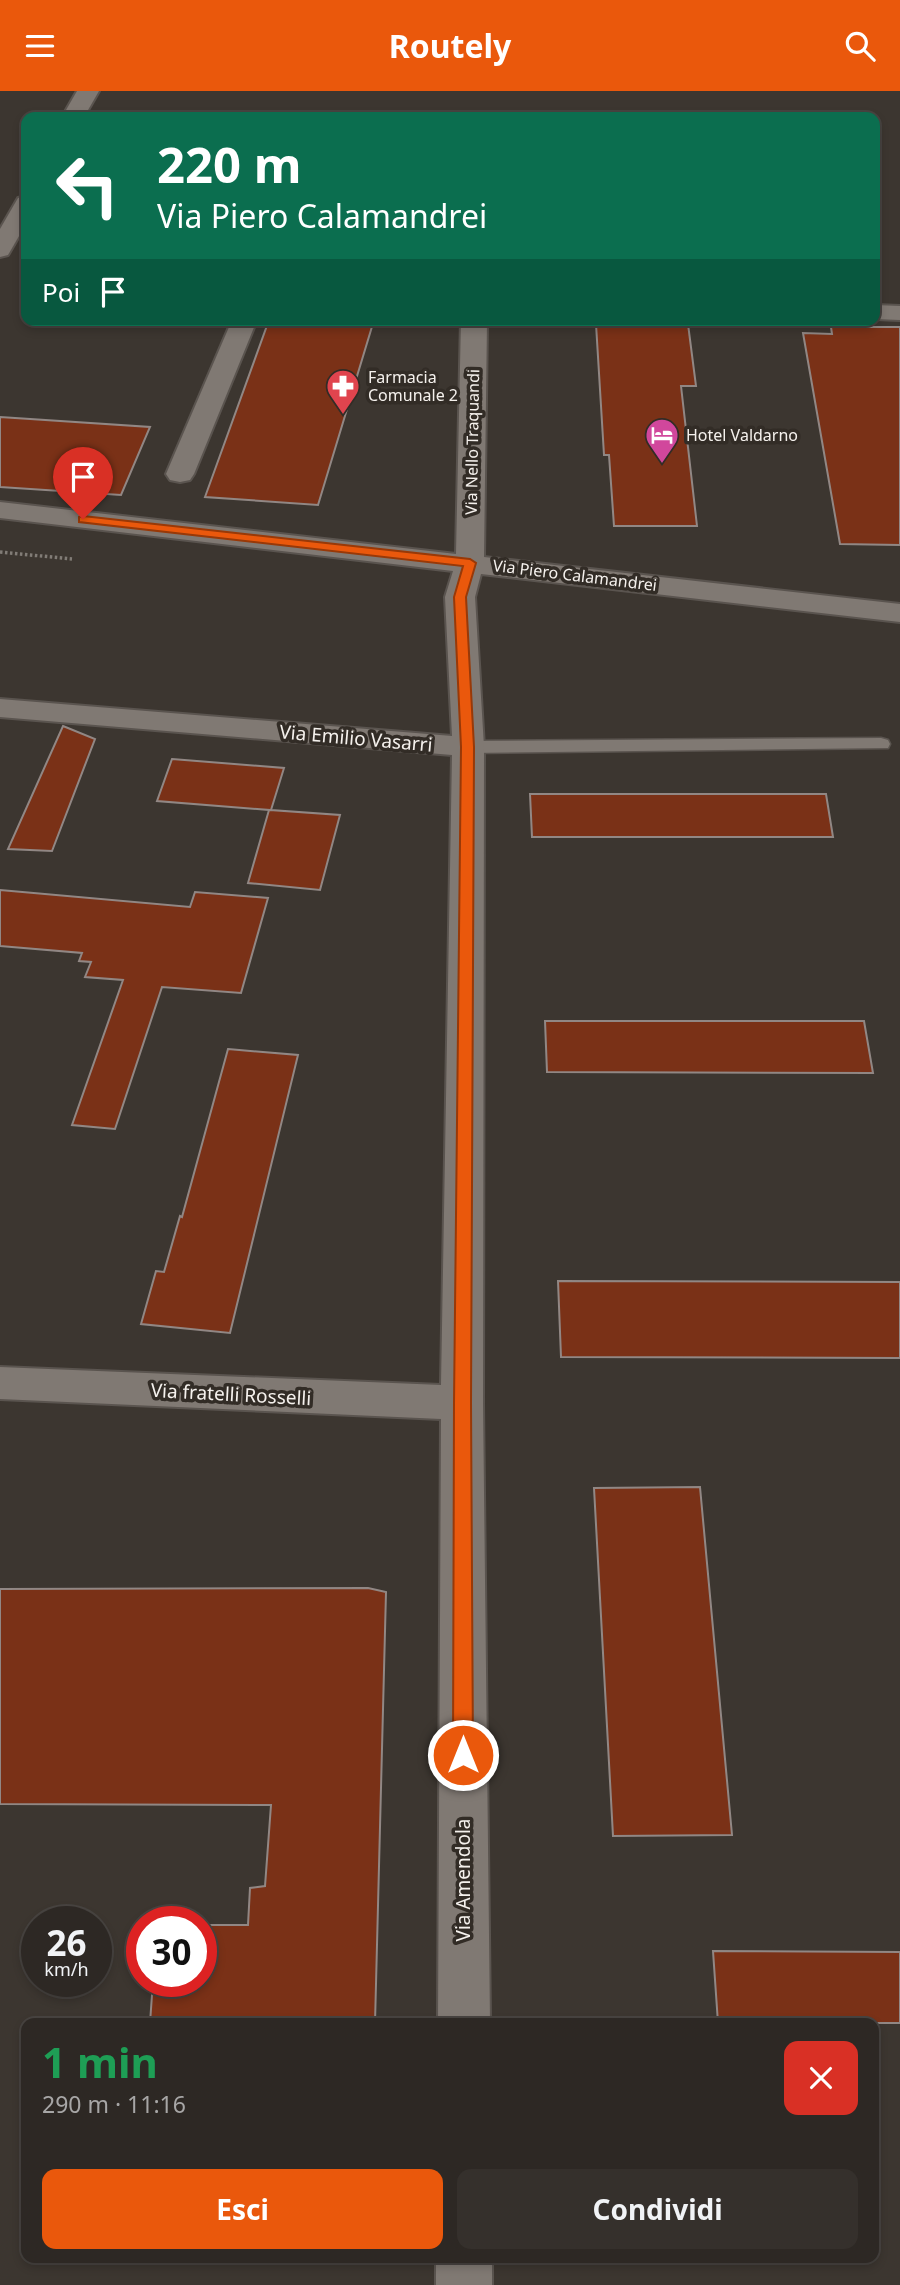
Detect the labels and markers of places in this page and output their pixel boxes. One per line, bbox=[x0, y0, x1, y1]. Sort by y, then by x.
place label: Farmacia Comunale 2 bbox=[368, 366, 458, 406]
pharmacy icon: Farmacia Comunale 2 bbox=[324, 367, 362, 416]
hotel icon: Hotel Valdarno bbox=[643, 416, 681, 465]
place label: Hotel Valdarno bbox=[686, 424, 798, 446]
pin bbox=[53, 447, 113, 519]

